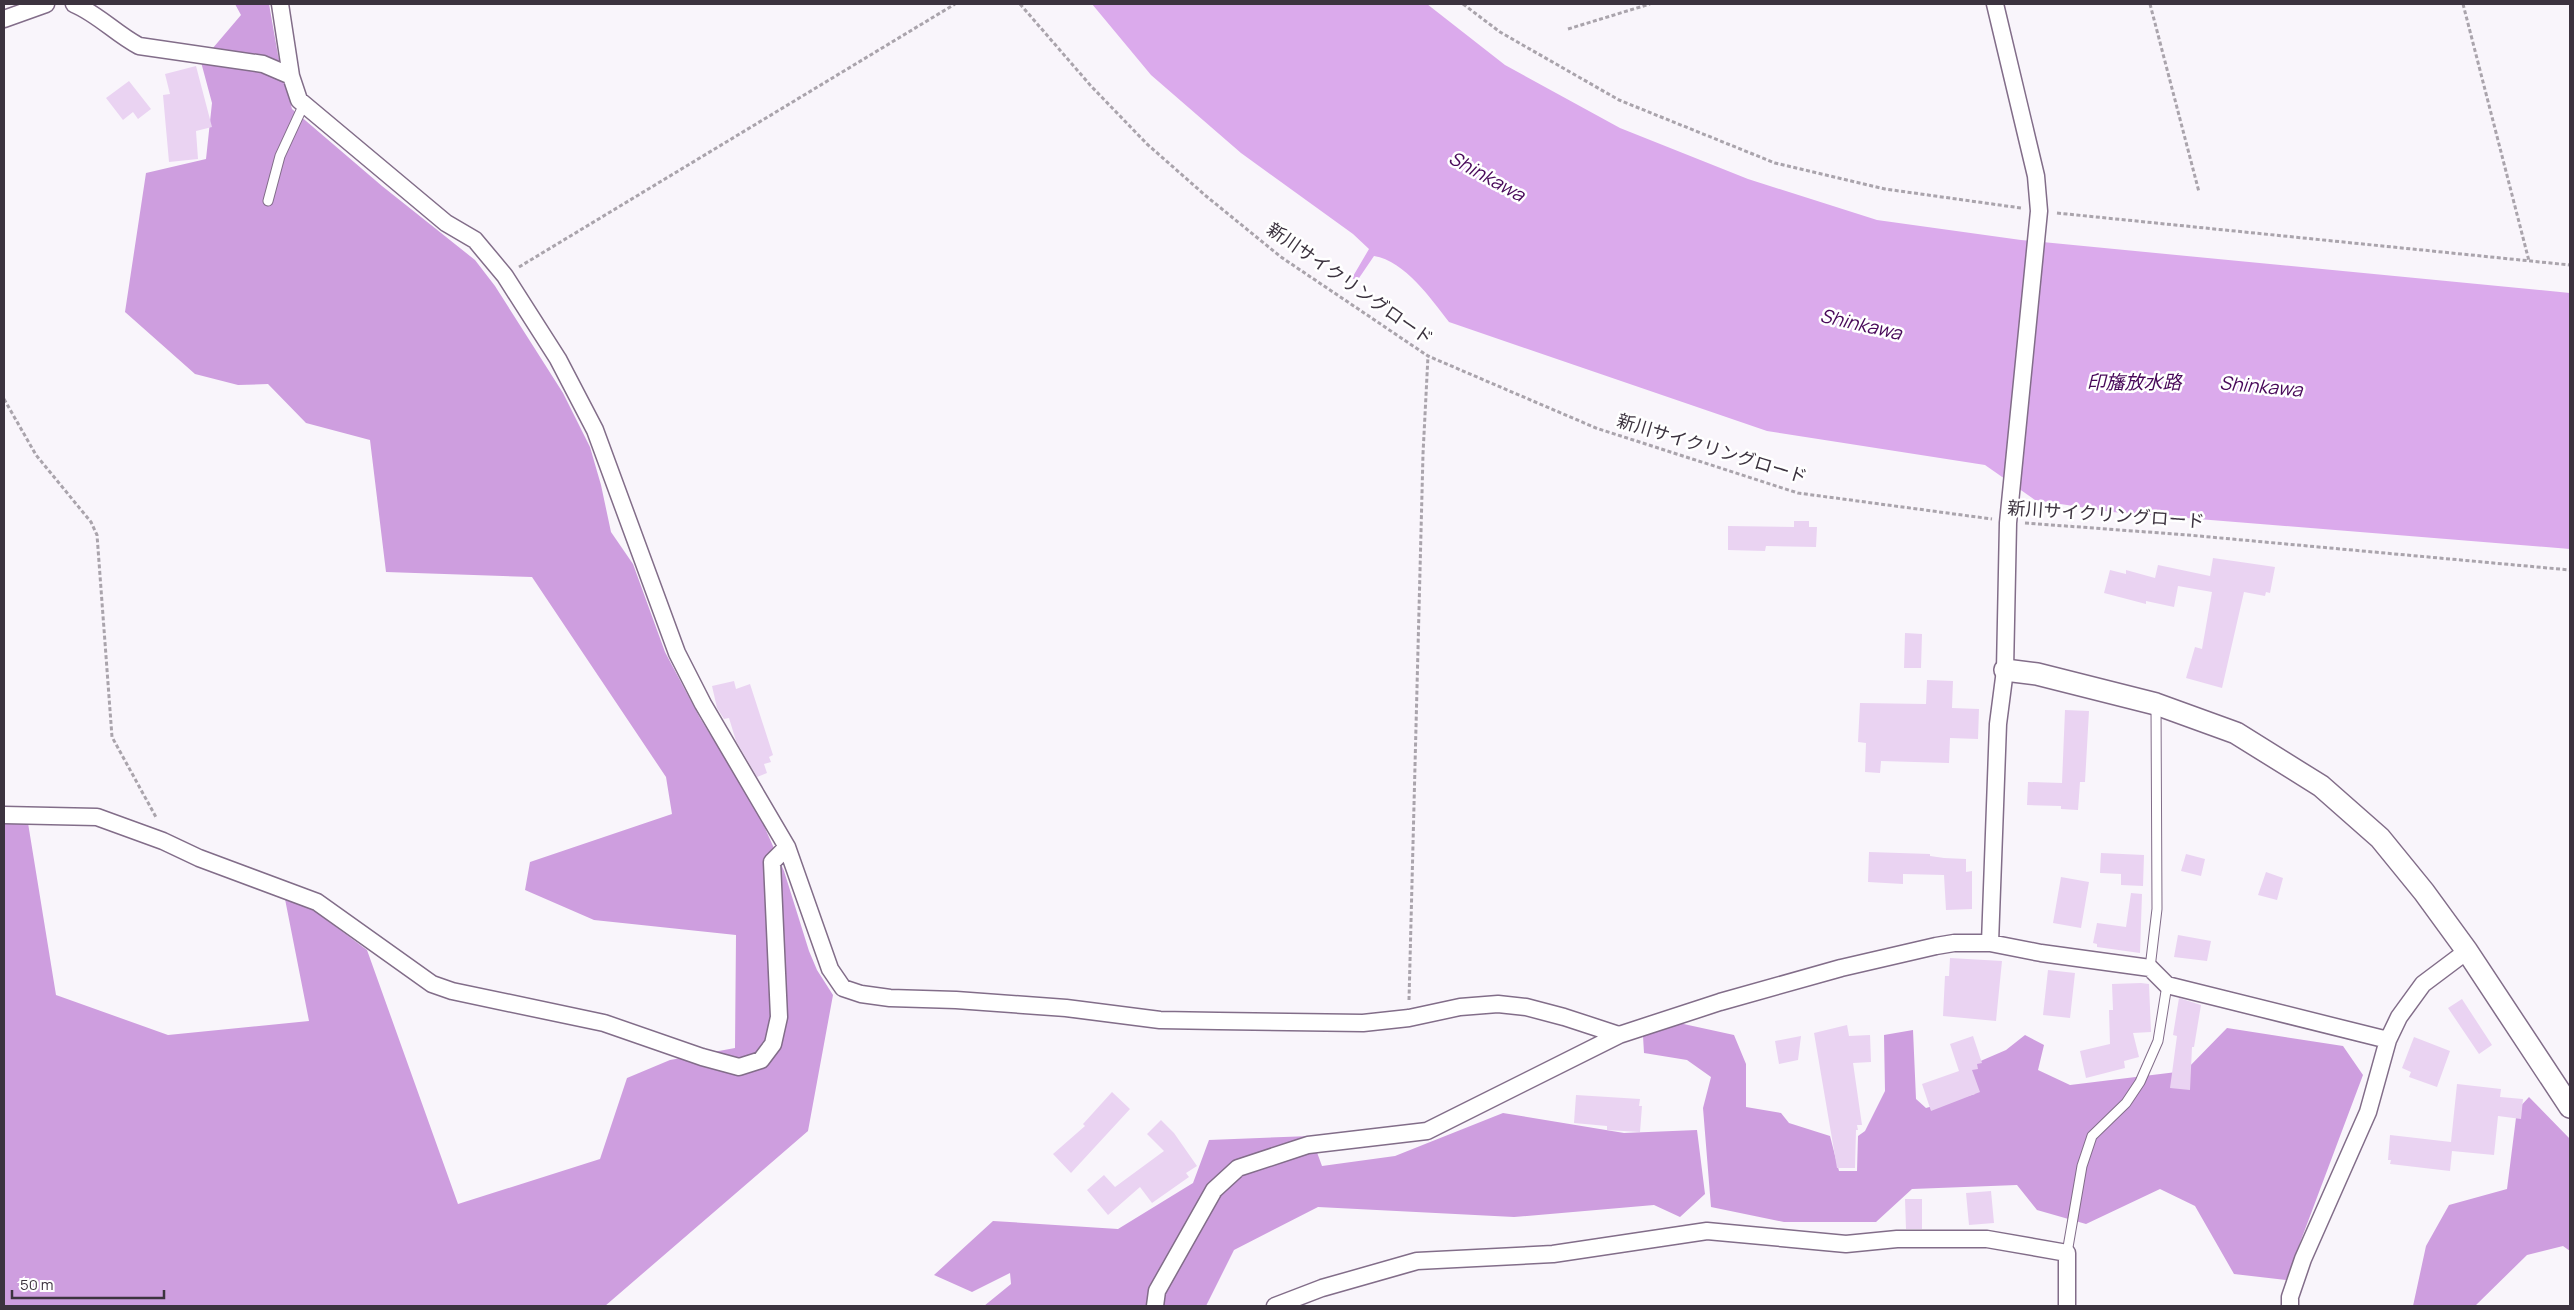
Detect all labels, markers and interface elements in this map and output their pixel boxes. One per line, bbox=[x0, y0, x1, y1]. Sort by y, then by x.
water label: Shinkawa bbox=[1444, 145, 1531, 208]
street label: 新川サイクリングロード bbox=[1263, 217, 1438, 350]
water label: Shinkawa bbox=[1818, 302, 1906, 346]
water label: 印旛放水路 bbox=[2086, 369, 2183, 395]
water label: Shinkawa bbox=[2219, 369, 2305, 403]
street label: 新川サイクリングロード bbox=[1614, 408, 1810, 488]
street label: 新川サイクリングロード bbox=[2007, 495, 2205, 533]
scale bar bbox=[12, 1268, 165, 1300]
text: 50 m bbox=[20, 1274, 54, 1295]

